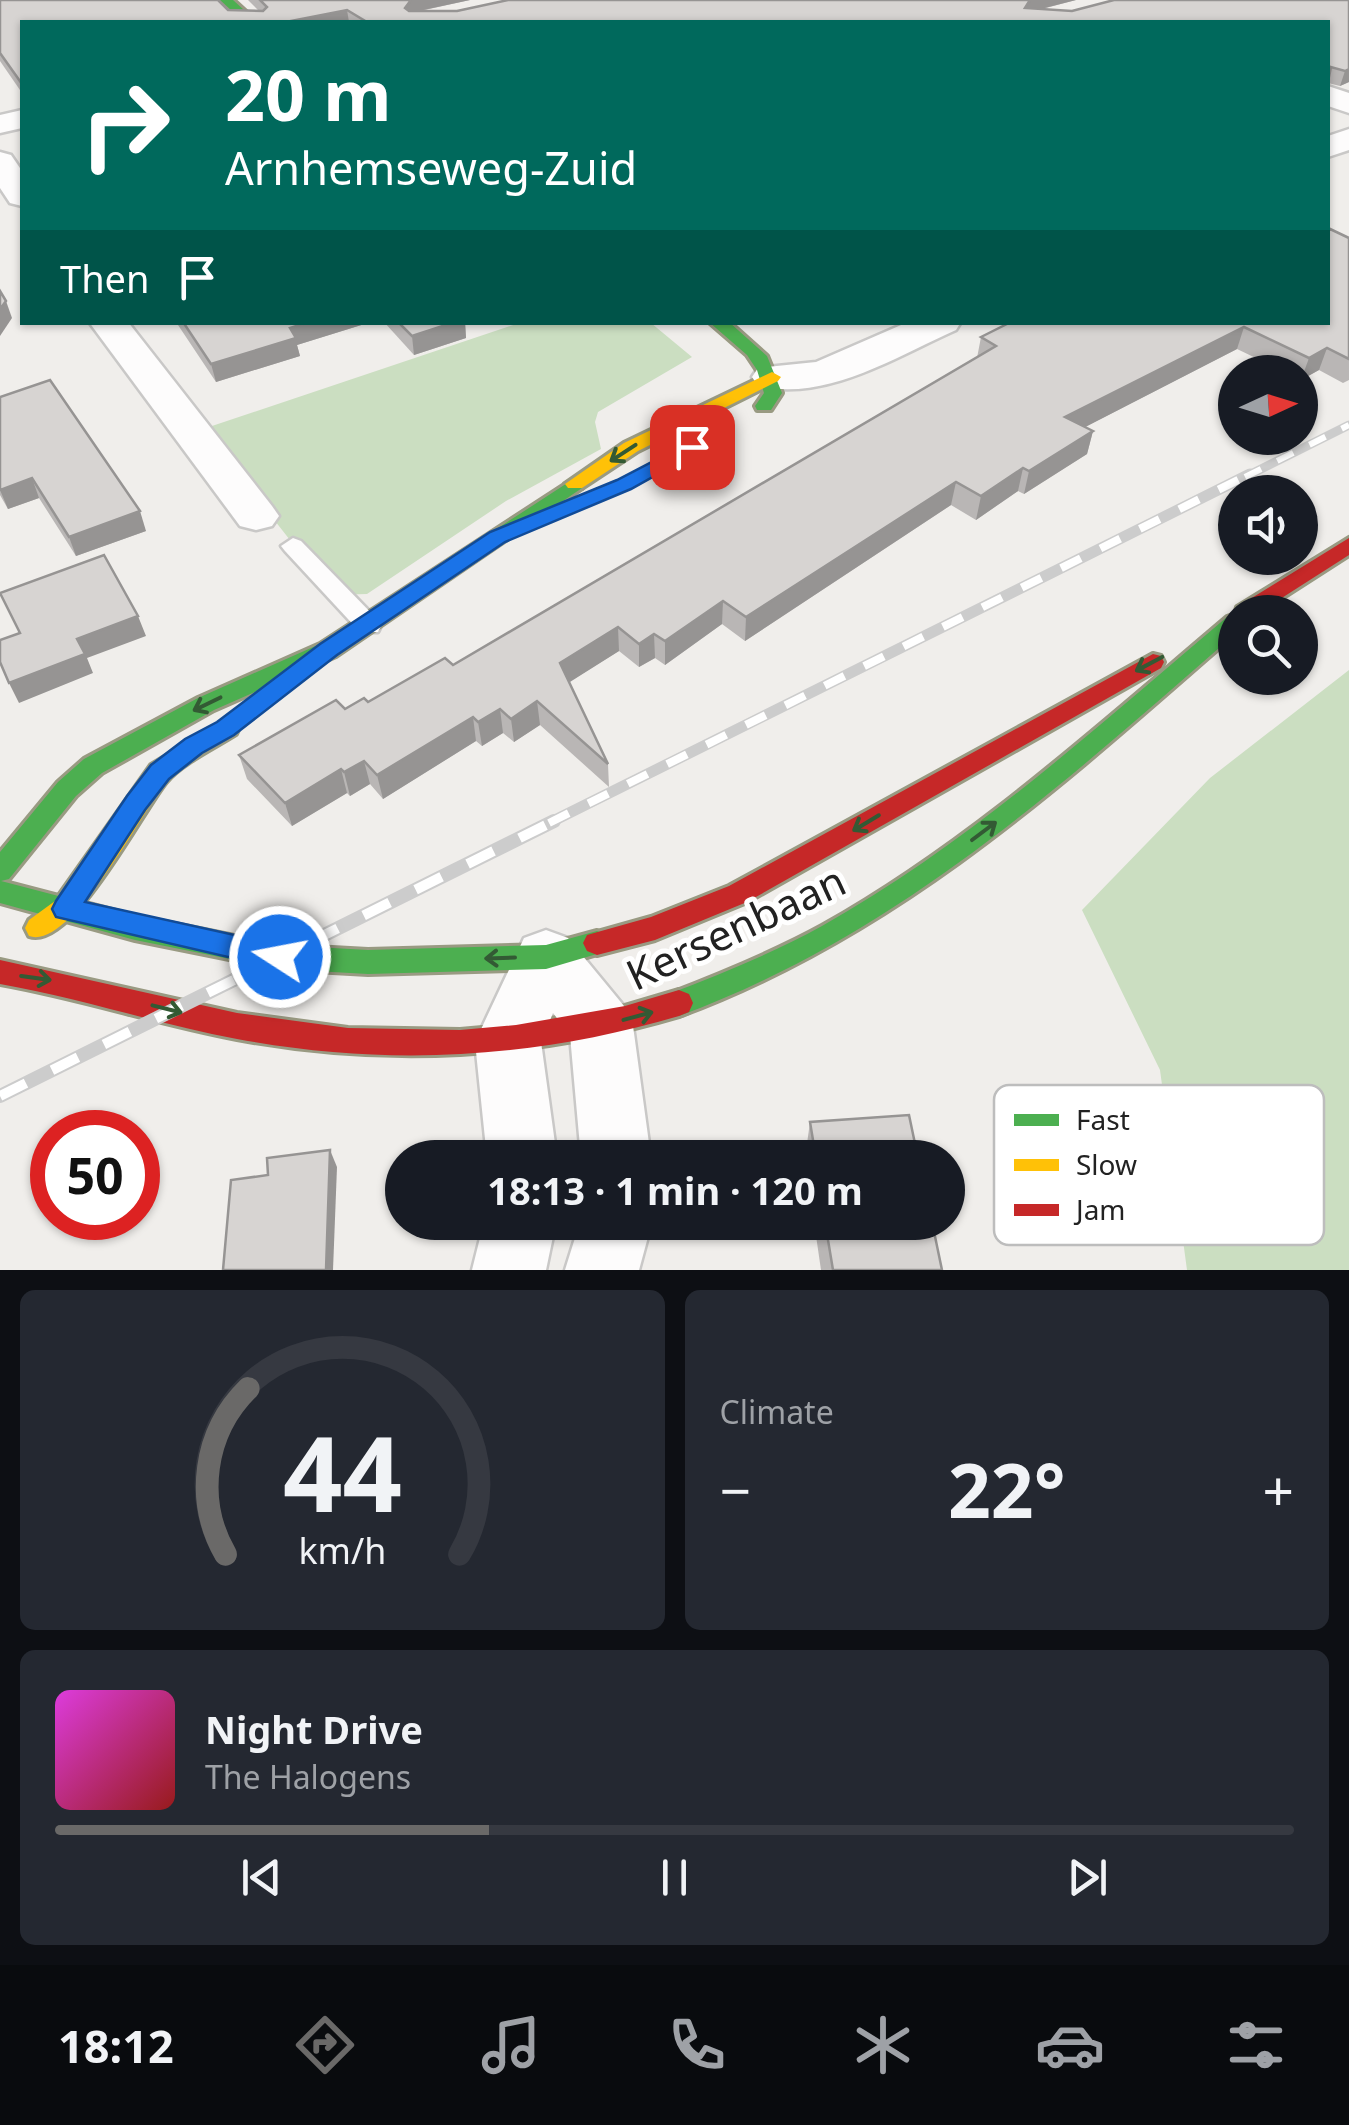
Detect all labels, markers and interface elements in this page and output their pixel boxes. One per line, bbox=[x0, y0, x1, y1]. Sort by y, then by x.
text: 20 m bbox=[225, 46, 392, 142]
icon: right bbox=[60, 60, 190, 190]
text: Arnhemseweg-Zuid bbox=[225, 137, 637, 198]
icon: arrive bbox=[170, 250, 225, 305]
text: Then bbox=[60, 252, 150, 304]
north arrow bbox=[1218, 355, 1318, 455]
map controls bbox=[1218, 355, 1318, 695]
pin bbox=[650, 405, 735, 490]
icon: arrive bbox=[665, 420, 720, 475]
one-way arrow bbox=[609, 442, 638, 463]
button: sound bbox=[1218, 475, 1318, 575]
button: search bbox=[1218, 595, 1318, 695]
one-way arrow bbox=[1135, 655, 1165, 675]
one-way arrow bbox=[193, 695, 223, 714]
one-way arrow bbox=[852, 814, 881, 834]
one-way arrow bbox=[970, 820, 997, 841]
street label: Kersenbaan bbox=[617, 851, 854, 1002]
position arrow bbox=[228, 905, 332, 1009]
one-way arrow bbox=[484, 948, 516, 967]
one-way arrow bbox=[20, 969, 52, 987]
one-way arrow bbox=[150, 1001, 182, 1019]
one-way arrow bbox=[622, 1006, 653, 1025]
legend bbox=[994, 1085, 1324, 1245]
text: Fast bbox=[1076, 1100, 1130, 1138]
speed limit sign: 50 bbox=[30, 1110, 160, 1240]
text: Slow bbox=[1076, 1145, 1137, 1183]
text: 18:13 · 1 min · 120 m bbox=[487, 1164, 863, 1216]
text: Jam bbox=[1073, 1190, 1126, 1228]
text: Climate bbox=[720, 1390, 834, 1433]
text: 44 bbox=[283, 1401, 402, 1542]
text: 22° bbox=[948, 1438, 1066, 1540]
text: − bbox=[720, 1452, 751, 1527]
text: + bbox=[1263, 1452, 1294, 1527]
text: km/h bbox=[298, 1526, 386, 1574]
text: Night Drive bbox=[205, 1703, 423, 1755]
text: The Halogens bbox=[205, 1755, 411, 1798]
icon: previous bbox=[234, 1850, 289, 1905]
icon: pause bbox=[647, 1850, 702, 1905]
icon: next bbox=[1060, 1850, 1115, 1905]
icon: directions bbox=[290, 2010, 360, 2080]
icon: music bbox=[476, 2010, 546, 2080]
icon: phone bbox=[662, 2010, 732, 2080]
icon: climate bbox=[848, 2010, 918, 2080]
icon: car bbox=[1035, 2010, 1105, 2080]
icon: filters bbox=[1221, 2010, 1291, 2080]
text: 18:12 bbox=[58, 2015, 174, 2076]

